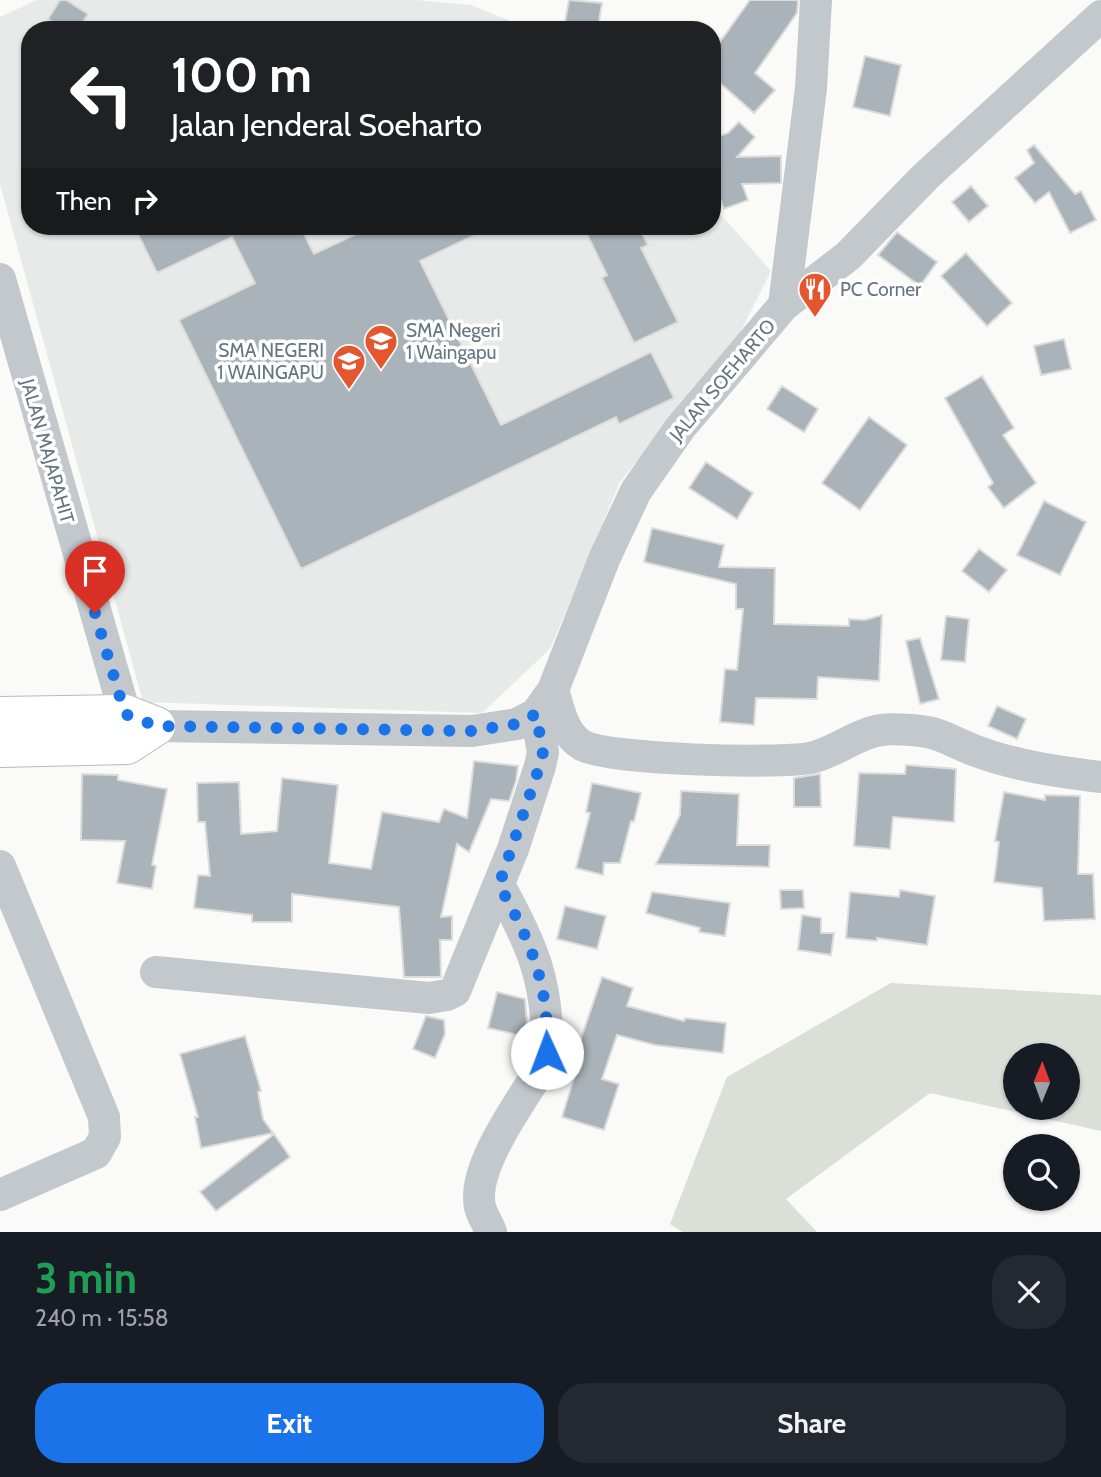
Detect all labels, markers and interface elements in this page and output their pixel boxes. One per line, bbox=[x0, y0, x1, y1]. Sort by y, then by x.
text: 100 m bbox=[171, 45, 312, 104]
icon: left bbox=[56, 49, 147, 140]
text: Jalan Jenderal Soeharto bbox=[171, 105, 482, 144]
icon: right bbox=[126, 182, 164, 220]
text: Then bbox=[56, 185, 112, 217]
restaurant icon: PC Corner bbox=[796, 270, 834, 319]
place label: PC Corner bbox=[840, 278, 921, 301]
street label: JALAN SOEHARTO bbox=[664, 315, 780, 447]
place label: SMA Negeri 1 Waingapu bbox=[406, 319, 501, 364]
school or university icon: SMA Negeri 1 Waingapu bbox=[362, 322, 400, 371]
place label: SMA NEGERI 1 WAINGAPU bbox=[217, 339, 324, 384]
school or university icon: SMA NEGERI 1 WAINGAPU bbox=[330, 342, 368, 391]
street label: JALAN MAJAPAHIT bbox=[16, 375, 79, 526]
pin bbox=[65, 541, 125, 613]
icon: arrive bbox=[76, 552, 114, 590]
position arrow bbox=[510, 1016, 584, 1090]
north arrow bbox=[1003, 1043, 1080, 1120]
map controls bbox=[1003, 1043, 1080, 1211]
button: search bbox=[1003, 1134, 1080, 1211]
text: 3 min bbox=[35, 1252, 137, 1304]
button: close bbox=[992, 1255, 1066, 1329]
text: 240 m · 15:58 bbox=[35, 1304, 169, 1332]
button: Exit bbox=[35, 1383, 544, 1463]
button: Share bbox=[558, 1383, 1066, 1463]

